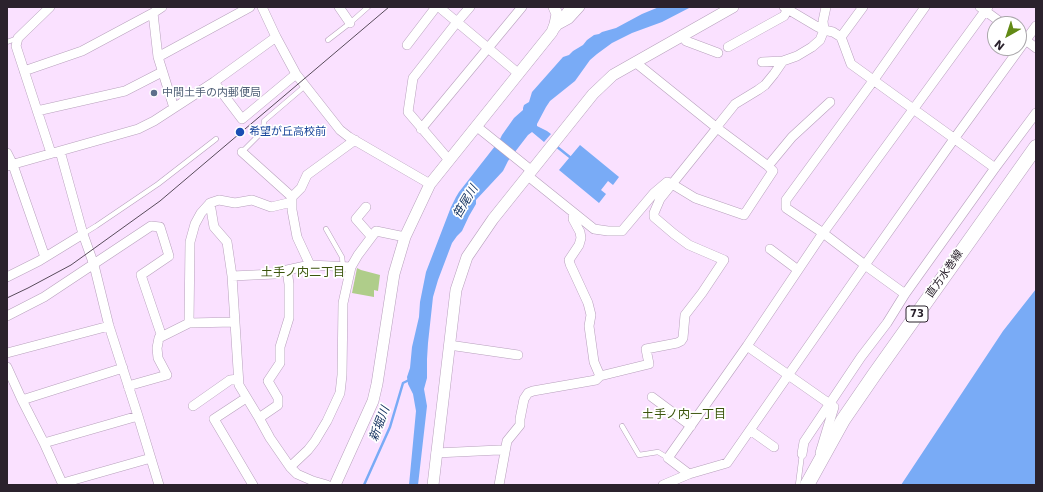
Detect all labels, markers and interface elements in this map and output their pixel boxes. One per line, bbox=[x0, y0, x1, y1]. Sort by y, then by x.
north arrow bbox=[987, 16, 1027, 56]
text: N bbox=[992, 37, 1007, 53]
place label: 中間土手の内郵便局 bbox=[162, 86, 261, 100]
marker: 中間土手の内郵便局 bbox=[149, 88, 159, 98]
place label: 希望が丘高校前 bbox=[249, 125, 326, 139]
marker: 希望が丘高校前 bbox=[234, 126, 246, 138]
water label: 笹尾川 bbox=[451, 183, 481, 221]
street label: 直方水巻線 bbox=[924, 248, 966, 300]
district label: 土手ノ内二丁目 bbox=[261, 266, 345, 280]
road number: 73 bbox=[906, 306, 928, 322]
water label: 新堀川 bbox=[367, 405, 393, 443]
district label: 土手ノ内一丁目 bbox=[642, 408, 726, 422]

